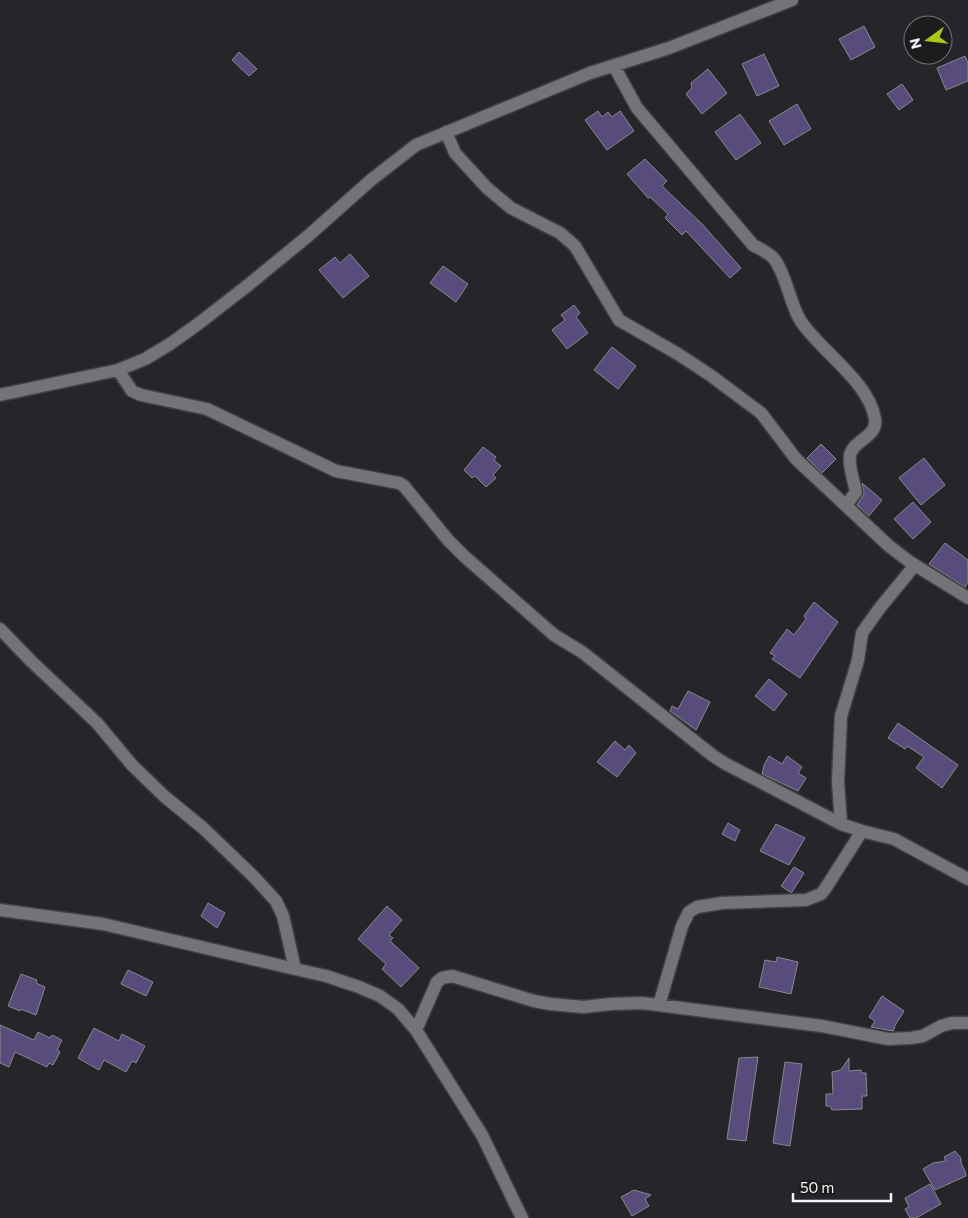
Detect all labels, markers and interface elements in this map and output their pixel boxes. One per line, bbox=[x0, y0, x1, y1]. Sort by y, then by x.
north arrow bbox=[903, 15, 953, 65]
text: N bbox=[905, 36, 925, 51]
scale bar bbox=[793, 1170, 890, 1202]
text: 50 m bbox=[800, 1178, 834, 1196]

